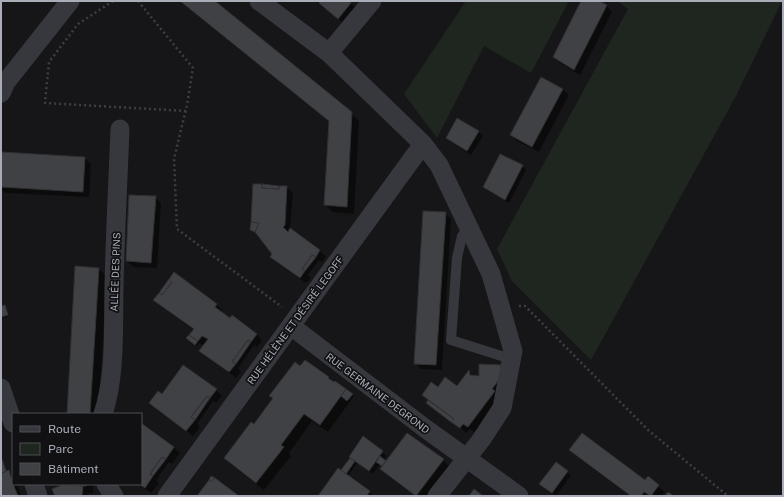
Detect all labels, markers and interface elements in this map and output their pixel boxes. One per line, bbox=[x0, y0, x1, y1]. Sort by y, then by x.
street label: ALLÉE DES PINS bbox=[108, 232, 122, 312]
street label: RUE HÉLÈNE ET DÉSIRÉ LEGOFF bbox=[244, 253, 346, 387]
street label: RUE GERMAINE DEGROND bbox=[324, 350, 432, 436]
legend bbox=[12, 413, 142, 485]
text: Route bbox=[48, 422, 81, 436]
text: Parc bbox=[48, 442, 73, 456]
text: Bâtiment bbox=[48, 462, 99, 476]

